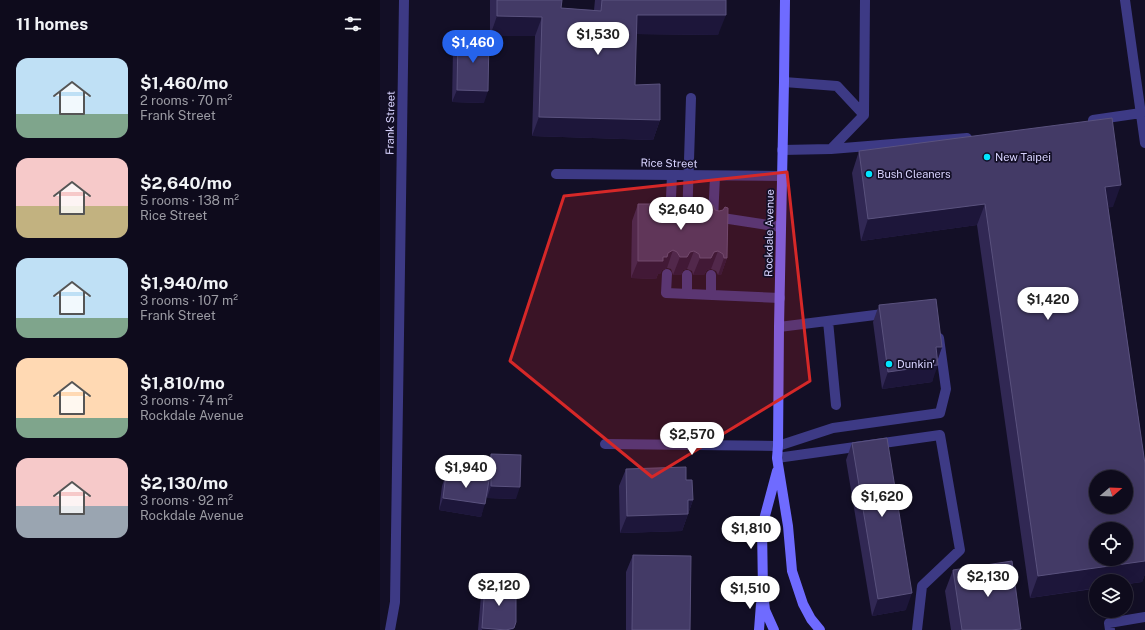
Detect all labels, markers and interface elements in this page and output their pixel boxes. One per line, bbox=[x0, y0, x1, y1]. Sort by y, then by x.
icon: filters bbox=[342, 13, 364, 35]
text: 11 homes bbox=[16, 14, 88, 34]
pin: $1,530 bbox=[565, 22, 631, 56]
text: $1,530 bbox=[576, 27, 620, 42]
pin: $1,460 bbox=[440, 30, 506, 64]
text: $1,460 bbox=[451, 35, 495, 50]
text: $1,460/mo bbox=[140, 73, 228, 93]
icon: home bbox=[48, 74, 96, 122]
street label: Frank Street bbox=[383, 91, 397, 155]
text: 2 rooms · 70 m² bbox=[140, 93, 232, 108]
text: Frank Street bbox=[140, 108, 216, 123]
place label: New Taipei bbox=[995, 151, 1051, 163]
marker: New Taipei bbox=[982, 152, 992, 162]
street label: Rice Street bbox=[640, 157, 698, 169]
place label: Bush Cleaners bbox=[877, 168, 951, 180]
marker: Bush Cleaners bbox=[864, 169, 874, 179]
text: $2,640/mo bbox=[140, 173, 232, 193]
icon: home bbox=[48, 174, 96, 222]
street label: Rockdale Avenue bbox=[762, 189, 776, 277]
text: 5 rooms · 138 m² bbox=[140, 193, 239, 208]
pin: $2,640 bbox=[648, 197, 714, 231]
text: $2,640 bbox=[658, 202, 704, 217]
text: Rice Street bbox=[140, 208, 207, 223]
text: $1,940/mo bbox=[140, 273, 228, 293]
icon: home bbox=[48, 274, 96, 322]
pin: $1,420 bbox=[1015, 287, 1081, 321]
text: $1,420 bbox=[1026, 292, 1070, 307]
text: 3 rooms · 107 m² bbox=[140, 293, 238, 308]
text: Frank Street bbox=[140, 308, 216, 323]
place label: Dunkin' bbox=[897, 358, 935, 370]
marker: Dunkin' bbox=[884, 359, 894, 369]
text: $1,810/mo bbox=[140, 373, 225, 393]
icon: home bbox=[48, 374, 96, 422]
text: 3 rooms · 74 m² bbox=[140, 393, 233, 408]
text: Rockdale Avenue bbox=[140, 408, 244, 423]
pin: $2,570 bbox=[659, 422, 725, 456]
text: $2,570 bbox=[669, 427, 715, 442]
pin: $1,940 bbox=[433, 455, 499, 489]
text: $1,940 bbox=[444, 460, 488, 475]
north arrow bbox=[1089, 470, 1133, 514]
map controls bbox=[1089, 470, 1133, 618]
text: $2,130/mo bbox=[140, 473, 228, 493]
icon: home bbox=[48, 474, 96, 522]
pin: $1,620 bbox=[849, 484, 915, 518]
text: $1,620 bbox=[860, 489, 904, 504]
text: 3 rooms · 92 m² bbox=[140, 493, 233, 508]
text: Rockdale Avenue bbox=[140, 508, 244, 523]
pin: $1,810 bbox=[718, 516, 784, 550]
text: $1,810 bbox=[731, 521, 771, 536]
button: locate bbox=[1089, 522, 1133, 566]
pin: $2,130 bbox=[955, 564, 1021, 598]
text: $2,130 bbox=[966, 569, 1010, 584]
pin: $2,120 bbox=[466, 573, 532, 607]
button: layers bbox=[1089, 574, 1133, 618]
pin: $1,510 bbox=[717, 576, 783, 610]
text: $2,120 bbox=[478, 578, 520, 593]
text: $1,510 bbox=[730, 581, 770, 596]

